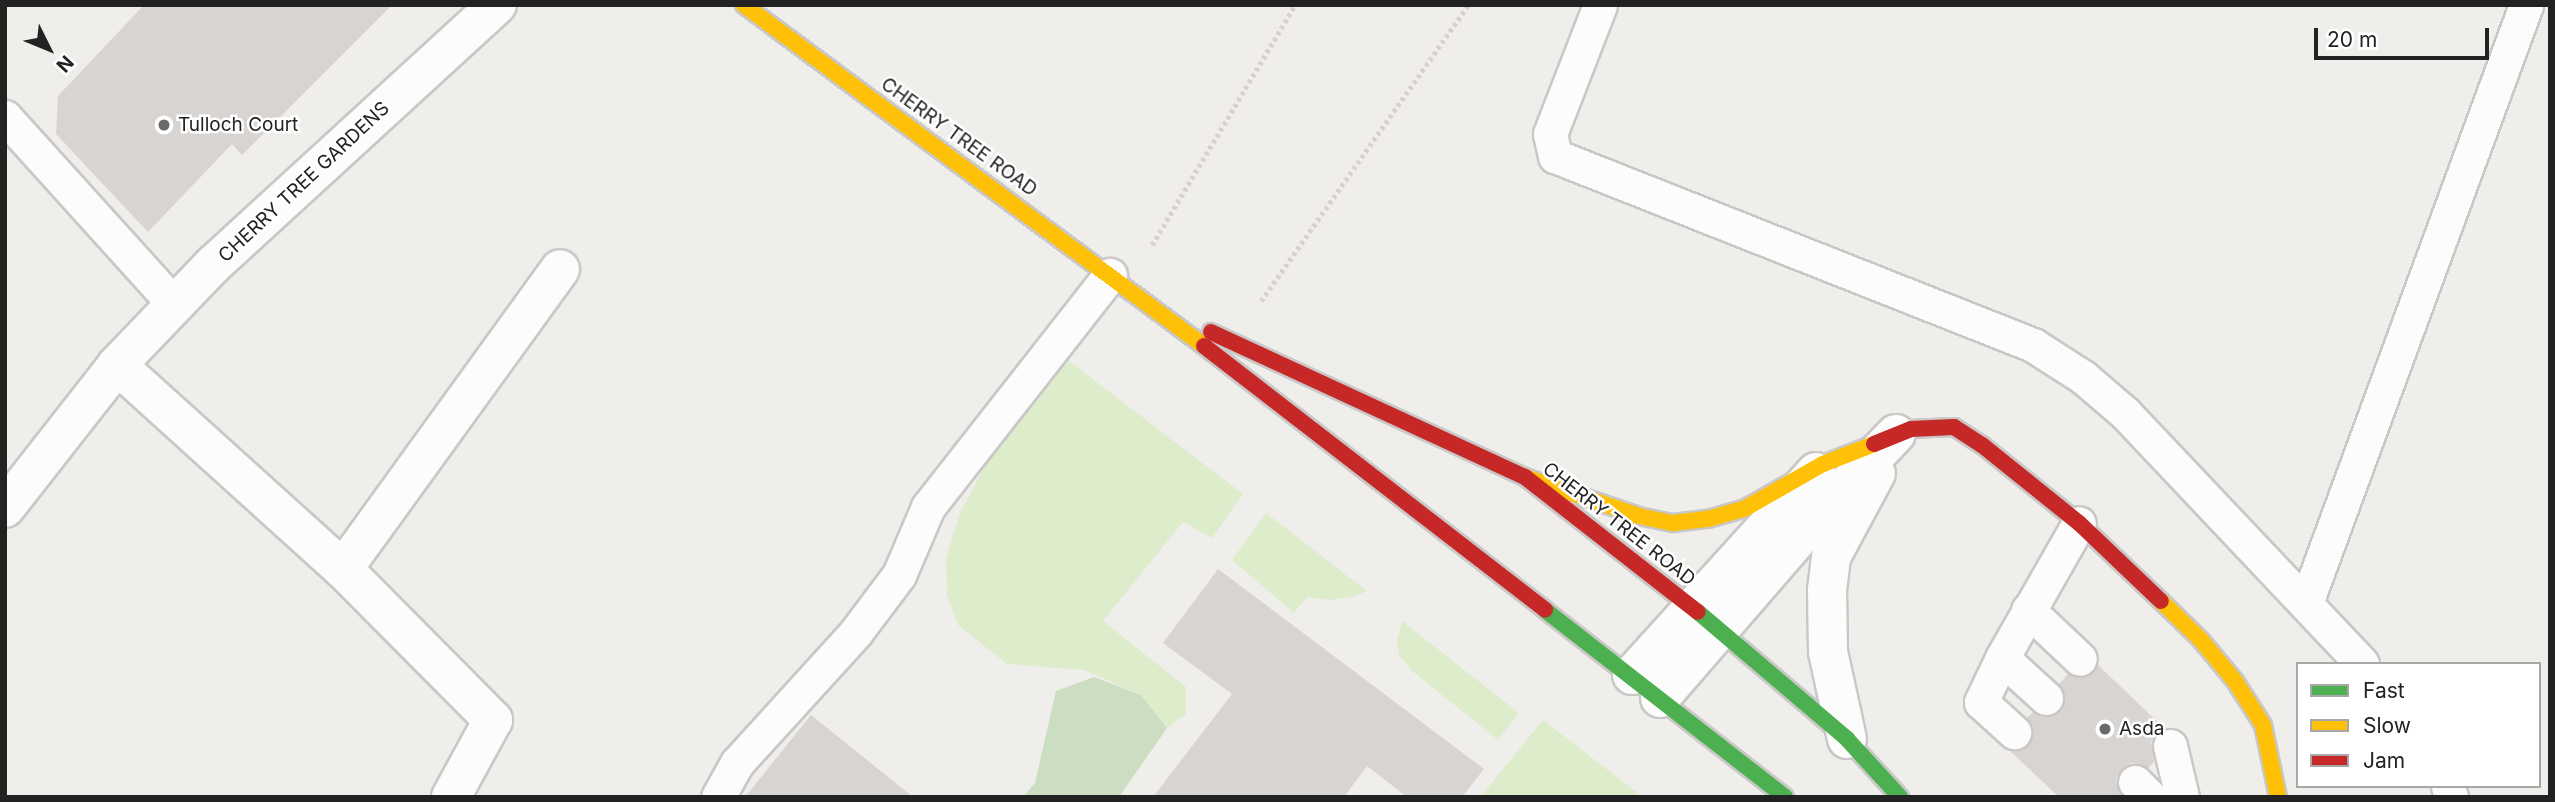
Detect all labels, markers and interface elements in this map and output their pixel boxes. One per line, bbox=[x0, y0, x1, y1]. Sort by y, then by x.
north arrow bbox=[14, 14, 84, 84]
scale bar bbox=[2317, 14, 2492, 58]
text: 20 m bbox=[2327, 27, 2377, 52]
text: N bbox=[51, 51, 78, 77]
street label: CHERRY TREE ROAD bbox=[877, 73, 1041, 201]
street label: CHERRY TREE GARDENS bbox=[214, 97, 394, 267]
place label: Tulloch Court bbox=[178, 114, 298, 136]
marker: Tulloch Court bbox=[156, 117, 172, 133]
street label: CHERRY TREE ROAD bbox=[1538, 457, 1700, 591]
legend bbox=[2296, 662, 2541, 788]
text: Fast bbox=[2363, 678, 2405, 703]
text: Slow bbox=[2363, 713, 2411, 738]
place label: Asda bbox=[2119, 718, 2164, 740]
marker: Asda bbox=[2097, 721, 2113, 737]
text: Jam bbox=[2363, 748, 2405, 773]

